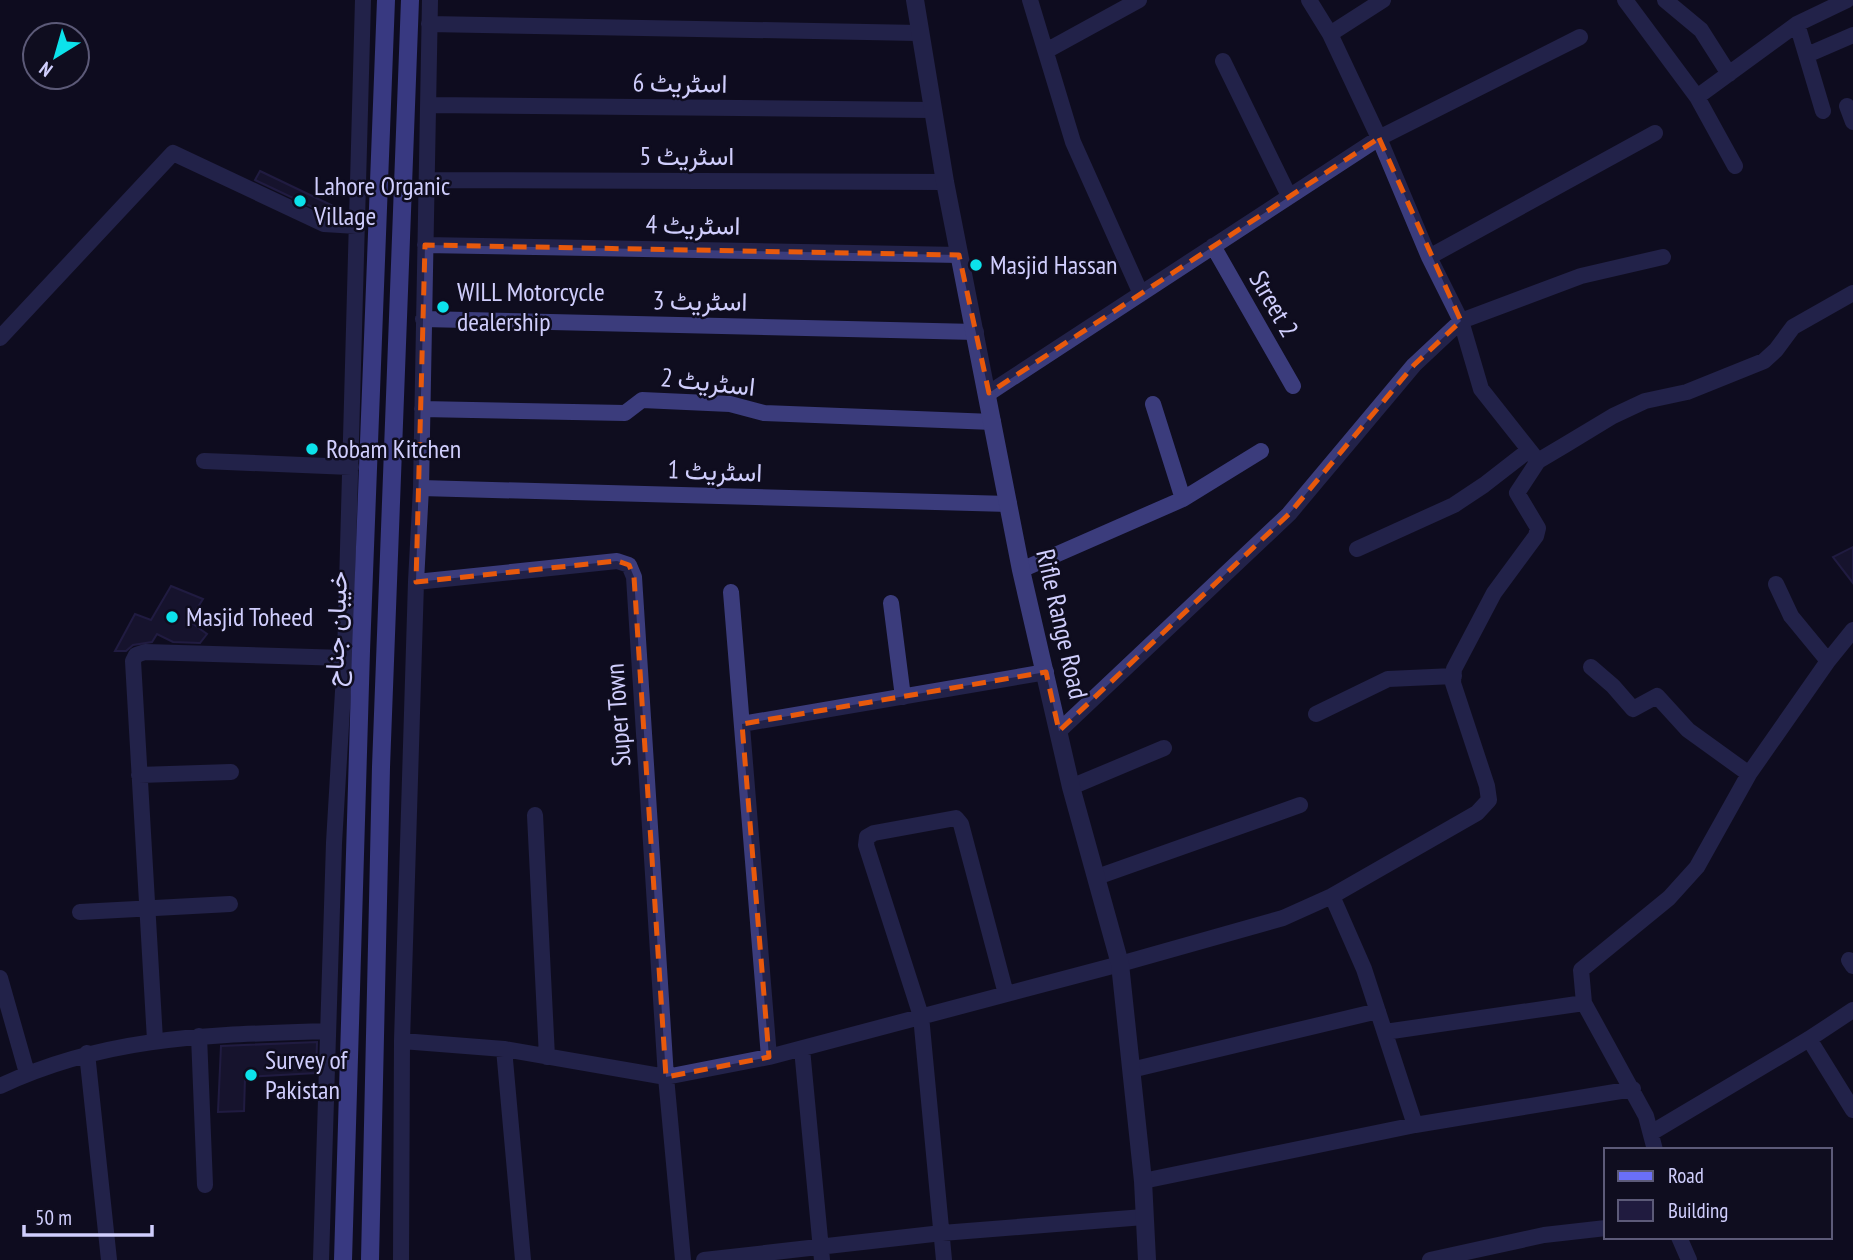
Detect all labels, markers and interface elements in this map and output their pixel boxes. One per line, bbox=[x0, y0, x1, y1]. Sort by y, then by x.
north arrow bbox=[21, 21, 91, 91]
text: N bbox=[34, 57, 57, 82]
street label: اسٹریٹ 6 bbox=[632, 65, 728, 100]
street label: اسٹریٹ 5 bbox=[640, 139, 734, 172]
place label: Lahore Organic Village bbox=[313, 169, 450, 232]
marker: Lahore Organic Village bbox=[292, 193, 308, 209]
street label: اسٹریٹ 4 bbox=[645, 207, 741, 242]
place label: Masjid Hassan bbox=[990, 248, 1117, 281]
marker: Masjid Hassan bbox=[968, 257, 984, 273]
street label: Street 2 bbox=[1242, 265, 1306, 343]
place label: WILL Motorcycle dealership bbox=[457, 275, 605, 338]
street label: اسٹریٹ 3 bbox=[652, 283, 748, 318]
marker: WILL Motorcycle dealership bbox=[435, 299, 451, 315]
street label: اسٹریٹ 2 bbox=[659, 360, 757, 403]
place label: Robam Kitchen bbox=[326, 432, 461, 465]
marker: Robam Kitchen bbox=[304, 441, 320, 457]
street label: اسٹریٹ 1 bbox=[667, 452, 763, 489]
street label: Rifle Range Road bbox=[1029, 546, 1096, 702]
street label: خیبان جناح bbox=[317, 570, 356, 688]
place label: Masjid Toheed bbox=[186, 600, 313, 633]
marker: Masjid Toheed bbox=[164, 609, 180, 625]
street label: Super Town bbox=[597, 662, 638, 768]
place label: Survey of Pakistan bbox=[265, 1043, 348, 1106]
marker: Survey of Pakistan bbox=[243, 1067, 259, 1083]
legend bbox=[1604, 1148, 1832, 1239]
text: Road bbox=[1668, 1162, 1704, 1189]
scale bar bbox=[24, 1194, 152, 1238]
text: Building bbox=[1668, 1197, 1728, 1224]
text: 50 m bbox=[35, 1204, 72, 1231]

